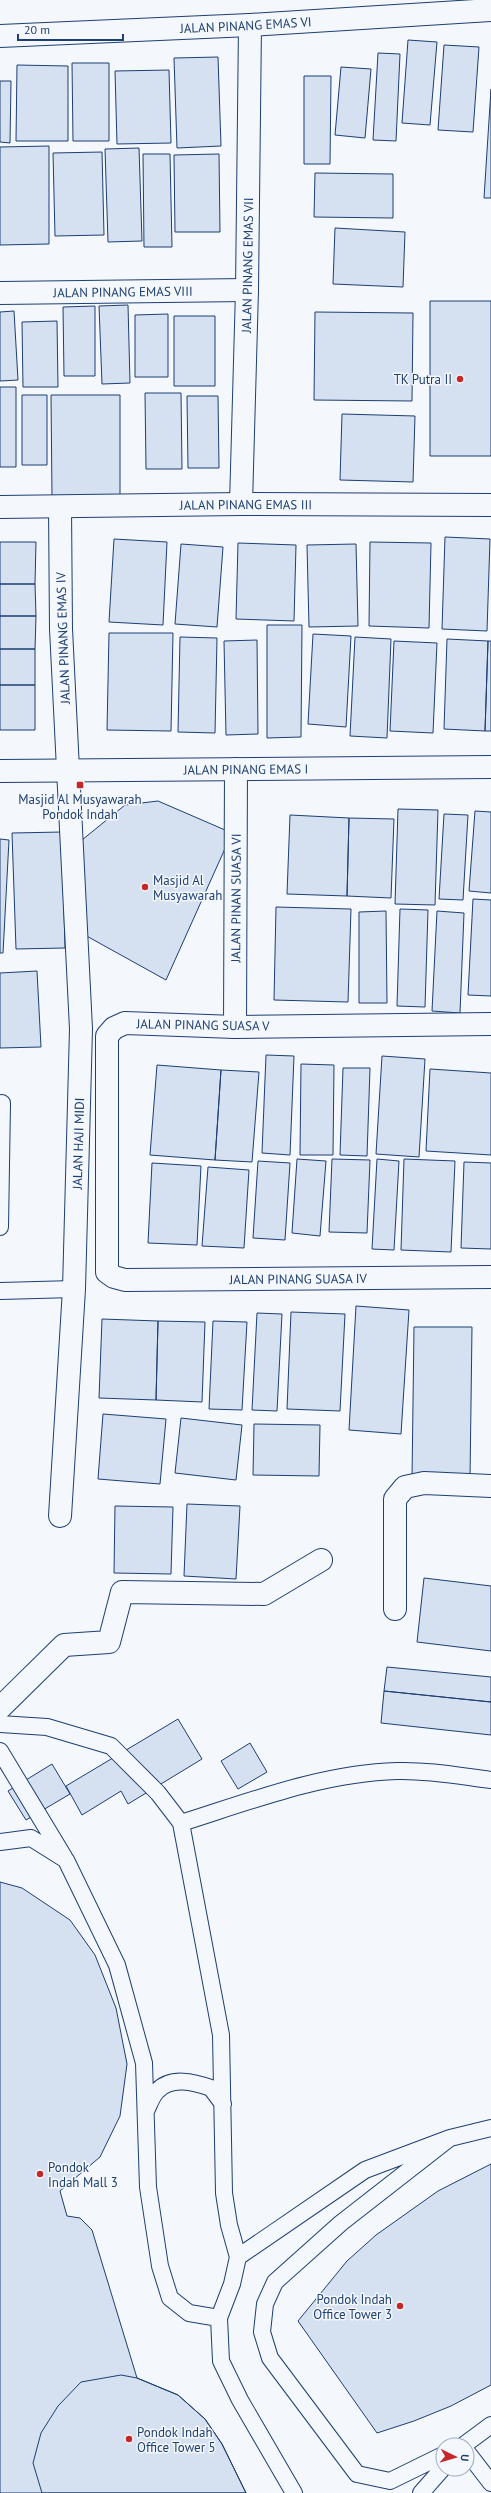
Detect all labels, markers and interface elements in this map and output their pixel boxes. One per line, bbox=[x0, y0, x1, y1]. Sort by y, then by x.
street label: JALAN PINANG EMAS VI bbox=[179, 13, 312, 37]
scale bar bbox=[18, 16, 123, 42]
text: 20 m bbox=[24, 22, 50, 37]
street label: JALAN PINANG EMAS VII bbox=[237, 197, 257, 334]
street label: JALAN PINANG EMAS VIII bbox=[52, 282, 193, 301]
place label: TK Putra II bbox=[394, 371, 452, 388]
marker: TK Putra II bbox=[455, 374, 465, 384]
street label: JALAN PINANG EMAS III bbox=[179, 495, 312, 513]
street label: JALAN PINANG EMAS IV bbox=[52, 571, 74, 705]
street label: JALAN PINANG EMAS I bbox=[183, 760, 308, 778]
marker: Masjid Al Musyawarah Pondok Indah bbox=[75, 780, 85, 790]
place label: Masjid Al Musyawarah Pondok Indah bbox=[18, 791, 142, 823]
street label: JALAN PINAN SUASA VI bbox=[227, 833, 244, 964]
place label: Masjid Al Musyawarah bbox=[153, 872, 222, 904]
marker: Masjid Al Musyawarah bbox=[140, 882, 150, 892]
street label: JALAN PINANG SUASA V bbox=[135, 1015, 270, 1035]
street label: JALAN HAJI MIDI bbox=[68, 1097, 88, 1191]
street label: JALAN PINANG SUASA IV bbox=[228, 1270, 368, 1288]
place label: Pondok Indah Mall 3 bbox=[48, 2159, 118, 2191]
marker: Pondok Indah Mall 3 bbox=[35, 2169, 45, 2179]
place label: Pondok Indah Office Tower 3 bbox=[313, 2291, 392, 2323]
marker: Pondok Indah Office Tower 3 bbox=[395, 2301, 405, 2311]
place label: Pondok Indah Office Tower 5 bbox=[137, 2424, 216, 2456]
marker: Pondok Indah Office Tower 5 bbox=[124, 2434, 134, 2444]
north arrow bbox=[435, 2437, 475, 2477]
text: U bbox=[458, 2454, 472, 2462]

